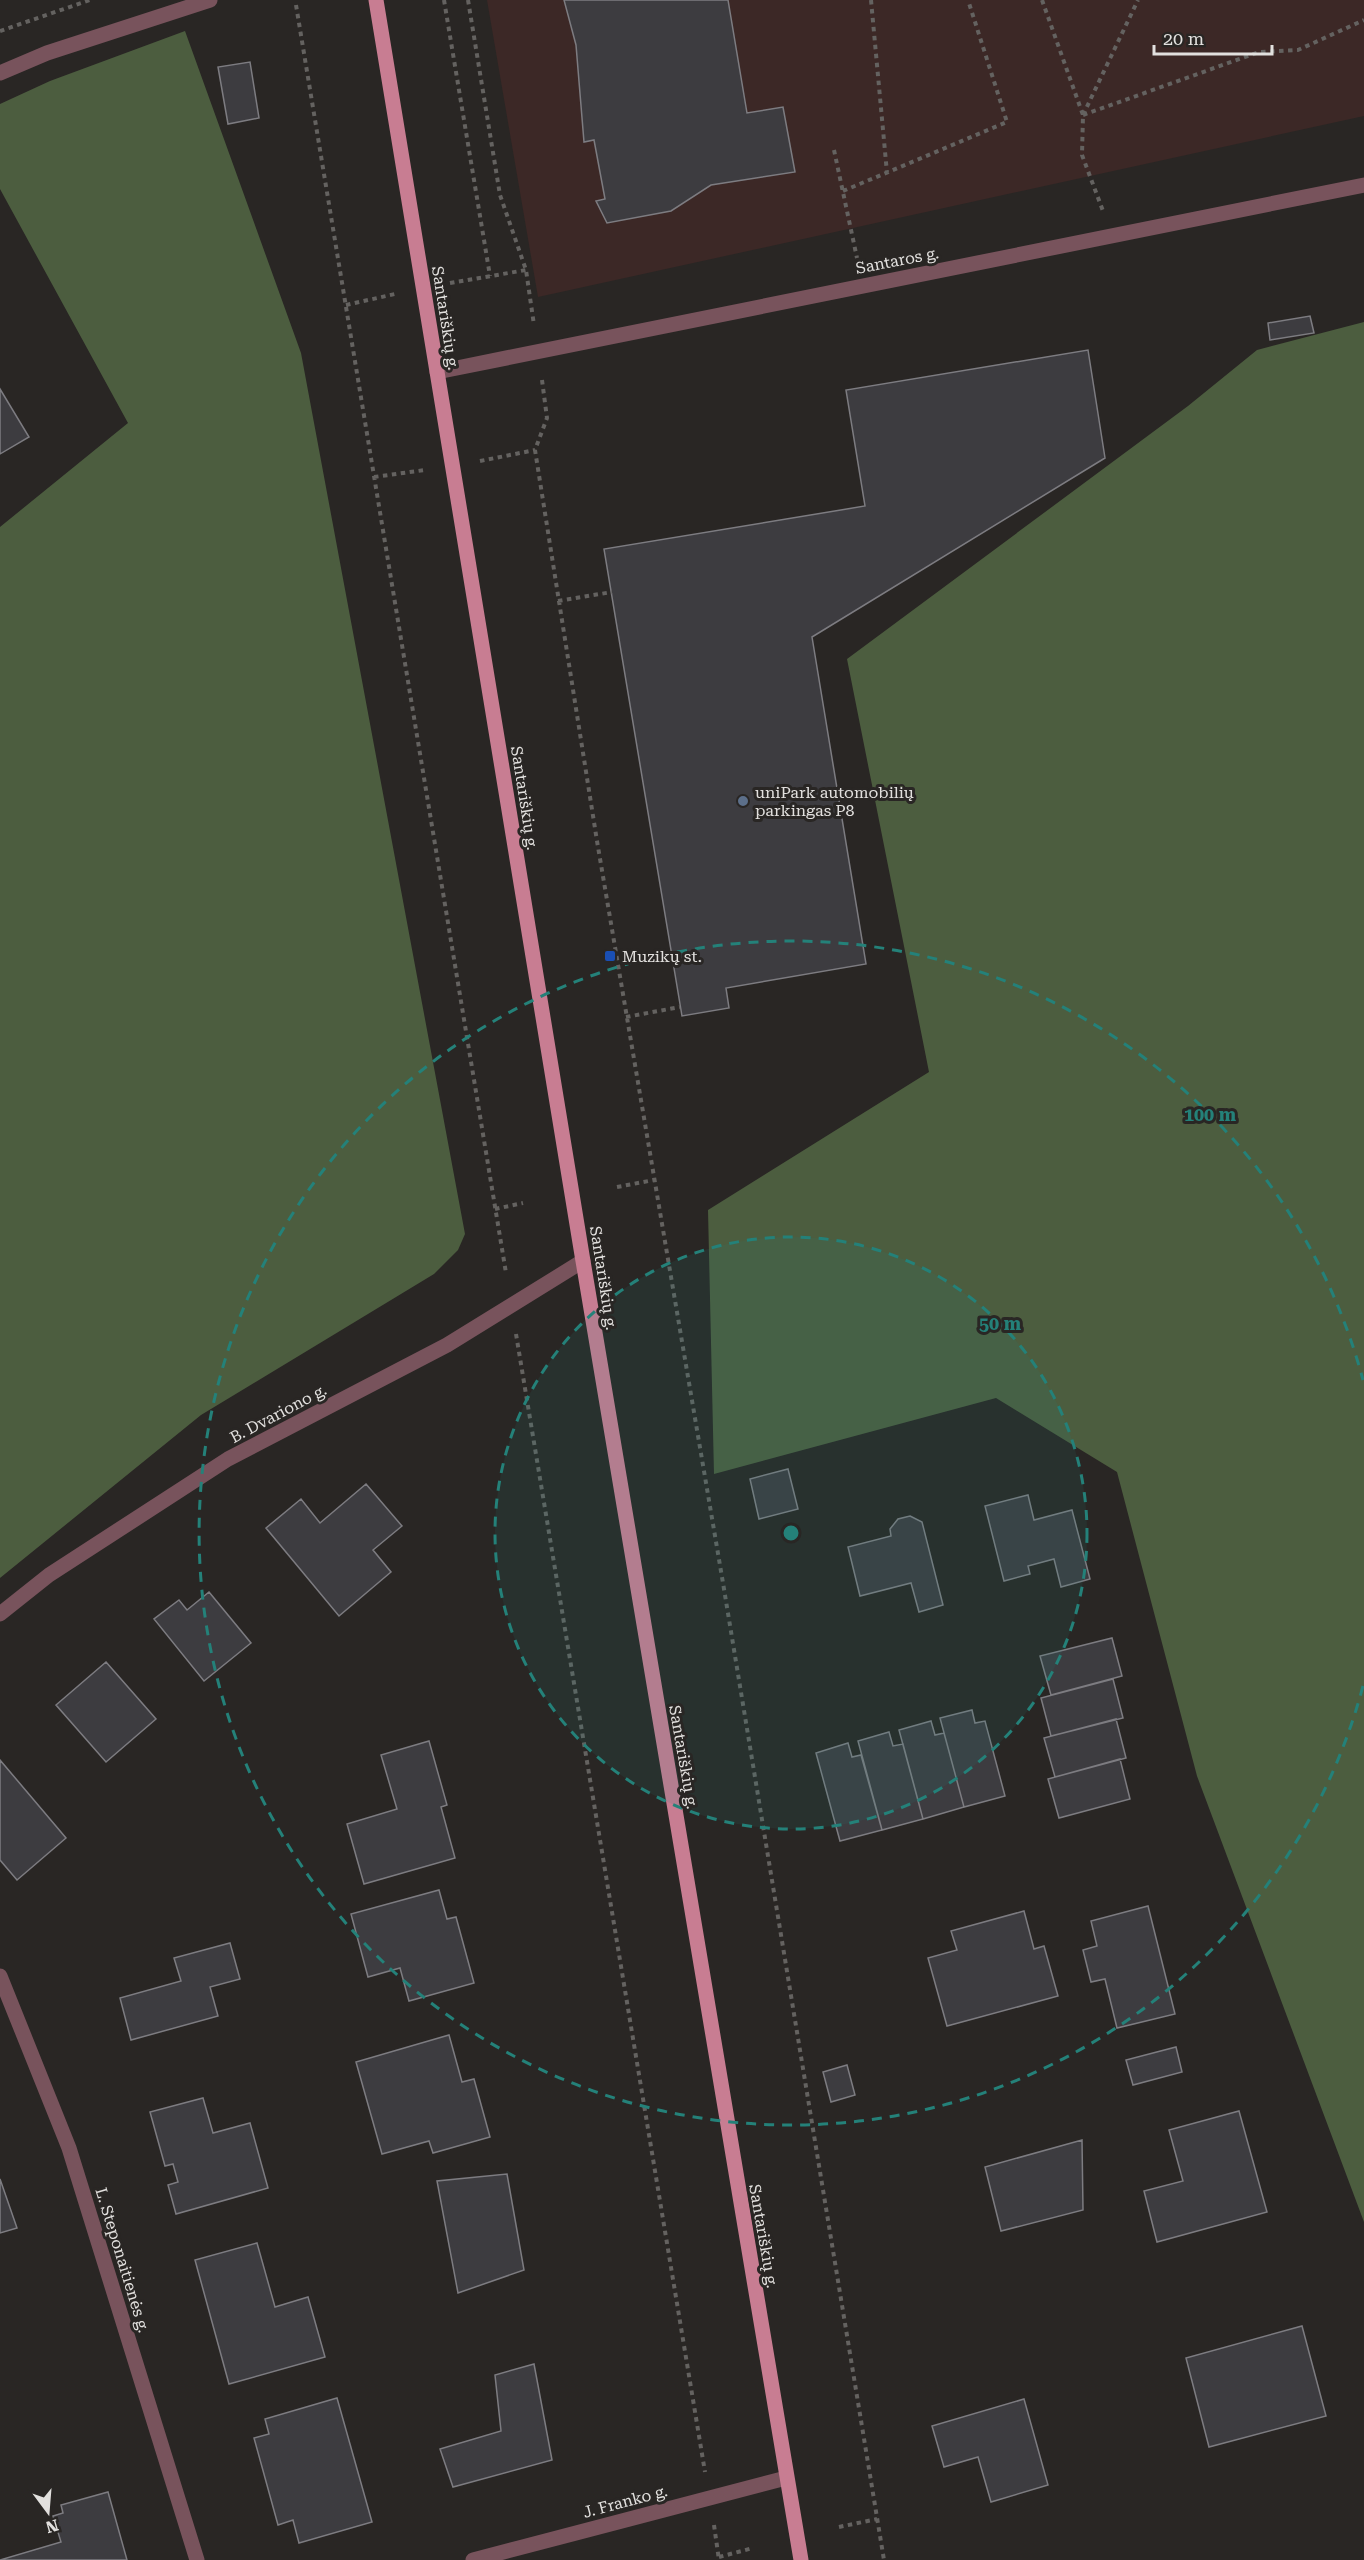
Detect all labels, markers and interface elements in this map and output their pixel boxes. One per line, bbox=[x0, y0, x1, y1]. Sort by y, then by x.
scale bar bbox=[1154, 18, 1272, 56]
text: 20 m bbox=[1163, 28, 1204, 49]
street label: Santaros g. bbox=[854, 243, 940, 278]
street label: Santariškių g. bbox=[428, 265, 463, 371]
street label: Santariškių g. bbox=[507, 745, 542, 851]
place label: uniPark automobilių parkingas P8 bbox=[755, 783, 914, 820]
marker: uniPark automobilių parkingas P8 bbox=[736, 794, 750, 808]
place label: Muzikų st. bbox=[622, 947, 702, 966]
marker: Muzikų st. bbox=[603, 949, 617, 963]
text: 100 m bbox=[1184, 1104, 1237, 1125]
street label: Santariškių g. bbox=[586, 1225, 621, 1331]
text: 50 m bbox=[979, 1313, 1022, 1334]
street label: B. Dvariono g. bbox=[227, 1380, 330, 1447]
centre of rings bbox=[781, 1523, 801, 1543]
street label: Santariškių g. bbox=[665, 1704, 702, 1810]
street label: Santariškių g. bbox=[745, 2183, 782, 2289]
street label: L. Steponaitienės g. bbox=[91, 2185, 154, 2335]
street label: J. Franko g. bbox=[581, 2481, 670, 2522]
north arrow bbox=[18, 2482, 78, 2542]
text: N bbox=[43, 2515, 61, 2537]

